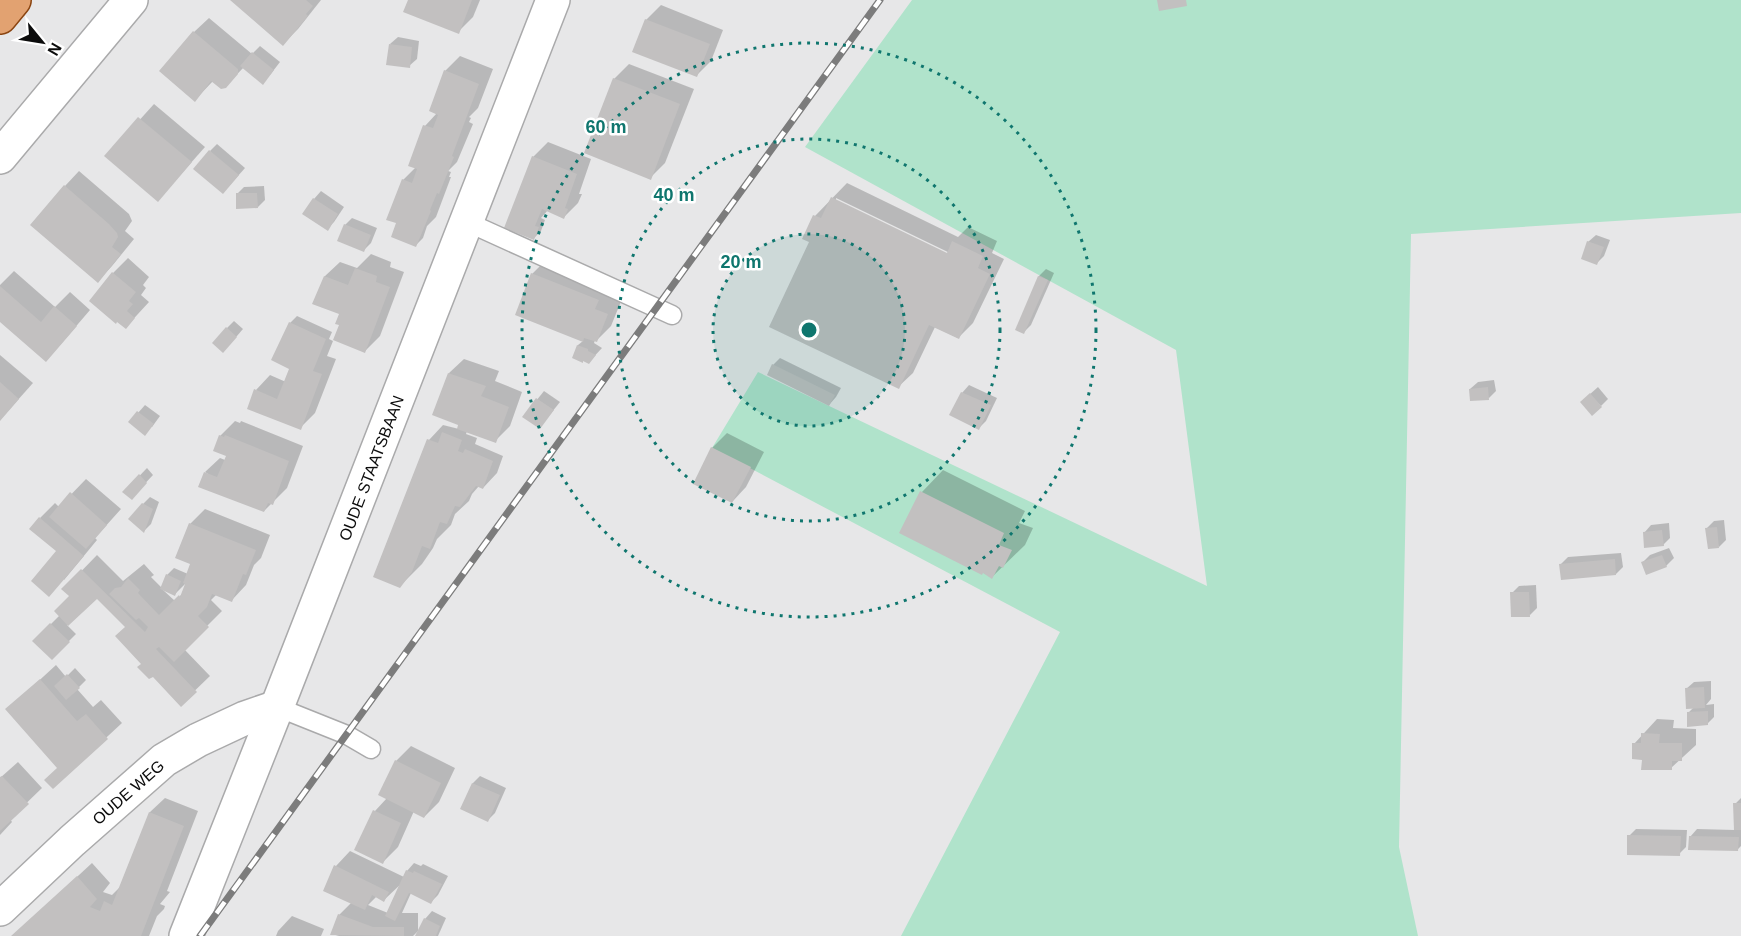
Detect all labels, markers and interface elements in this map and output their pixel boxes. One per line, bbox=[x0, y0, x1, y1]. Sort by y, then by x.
north arrow bbox=[12, 12, 72, 72]
text: N bbox=[44, 40, 65, 59]
text: 60 m bbox=[585, 117, 627, 137]
text: 40 m bbox=[653, 185, 695, 205]
text: 20 m bbox=[720, 252, 762, 272]
centre of rings bbox=[799, 320, 819, 340]
street label: OUDE STAATSBAAN bbox=[336, 393, 407, 543]
street label: OUDE WEG bbox=[89, 757, 167, 828]

